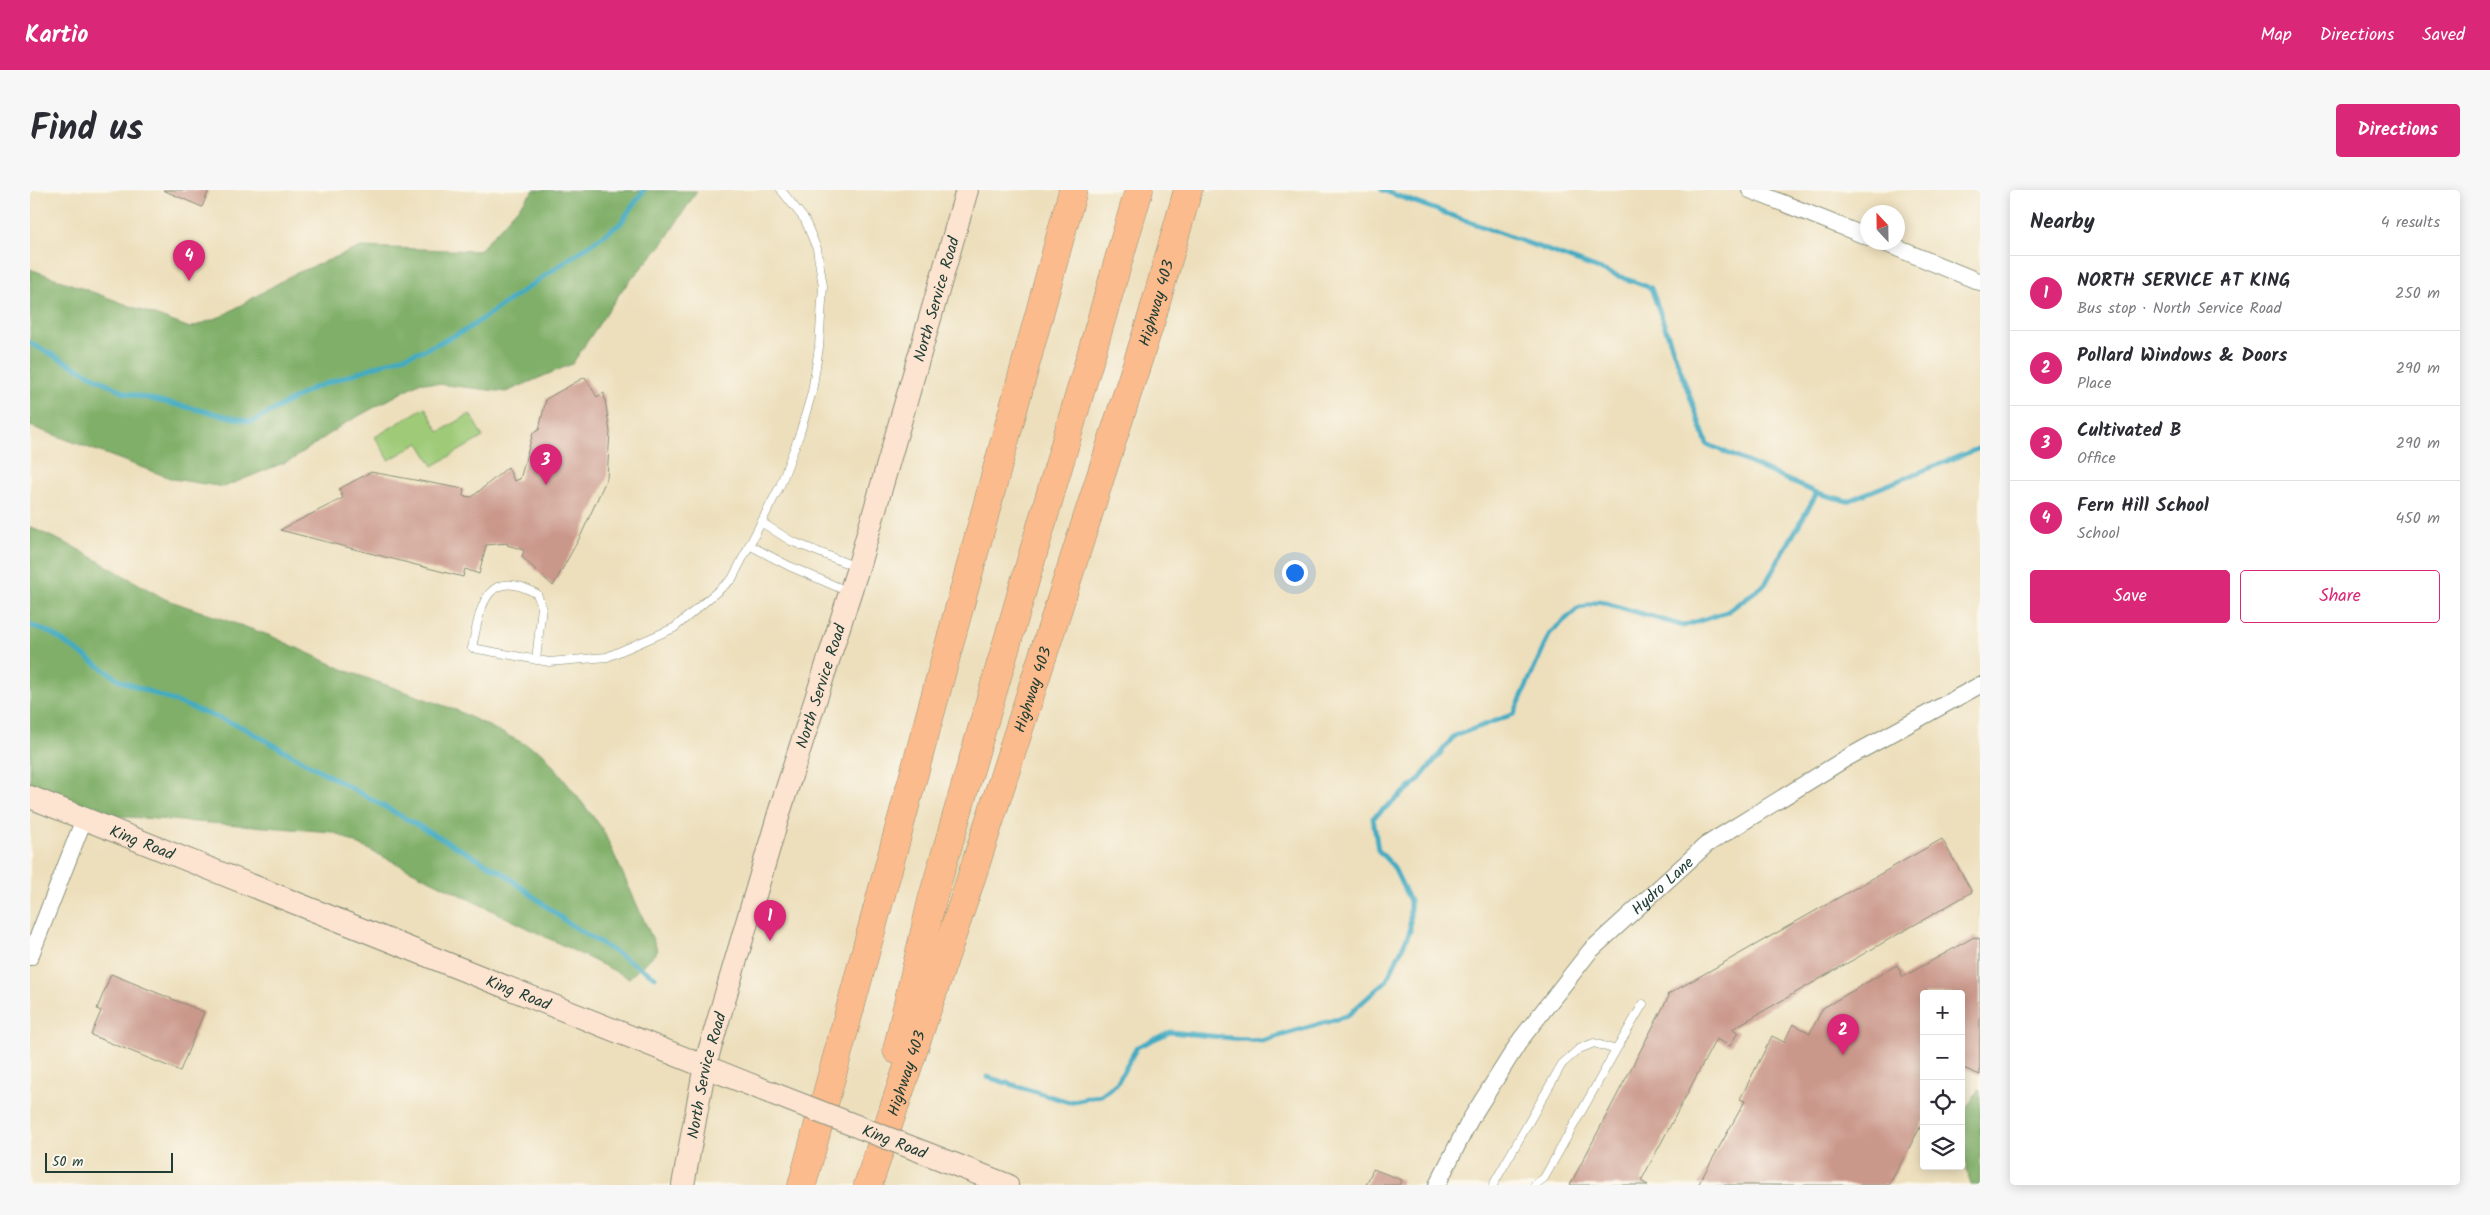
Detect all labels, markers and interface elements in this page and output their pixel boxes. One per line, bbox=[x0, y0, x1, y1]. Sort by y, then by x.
text: Kartio bbox=[25, 16, 88, 55]
text: Map bbox=[2260, 21, 2292, 50]
text: Directions bbox=[2320, 21, 2394, 50]
text: Saved bbox=[2422, 21, 2465, 50]
text: Find us bbox=[30, 102, 143, 158]
button: Directions bbox=[2336, 104, 2460, 157]
north arrow bbox=[1860, 205, 1905, 250]
text: Nearby bbox=[2030, 206, 2095, 239]
text: 4 results bbox=[2381, 210, 2440, 235]
street label: North Service Road bbox=[907, 233, 967, 365]
pin: 4 bbox=[173, 240, 205, 281]
street label: Highway 403 bbox=[1132, 257, 1182, 350]
text: NORTH SERVICE AT KING bbox=[2077, 266, 2290, 296]
text: 1 bbox=[2044, 281, 2048, 306]
text: 250 m bbox=[2395, 281, 2440, 306]
text: Bus stop · North Service Road bbox=[2077, 296, 2282, 321]
text: Pollard Windows & Doors bbox=[2077, 341, 2287, 371]
text: 2 bbox=[2041, 356, 2051, 381]
text: 290 m bbox=[2396, 356, 2440, 381]
text: Place bbox=[2077, 371, 2111, 396]
text: Cultivated B bbox=[2077, 416, 2181, 446]
text: 3 bbox=[2042, 431, 2050, 456]
text: 290 m bbox=[2396, 431, 2440, 456]
pin: 3 bbox=[530, 444, 562, 485]
text: Office bbox=[2077, 446, 2116, 471]
text: Fern Hill School bbox=[2077, 491, 2209, 521]
text: 4 bbox=[2042, 506, 2050, 531]
text: 450 m bbox=[2395, 506, 2440, 531]
text: School bbox=[2077, 521, 2120, 546]
your location bbox=[1282, 560, 1308, 586]
button: Save bbox=[2030, 570, 2230, 623]
button: Share bbox=[2240, 570, 2440, 623]
street label: North Service Road bbox=[790, 620, 853, 752]
street label: Highway 403 bbox=[1008, 644, 1059, 736]
street label: King Road bbox=[106, 819, 179, 868]
street label: Hydro Lane bbox=[1626, 851, 1700, 922]
pin: 1 bbox=[754, 900, 786, 941]
street label: King Road bbox=[482, 969, 555, 1018]
map controls bbox=[1920, 990, 1965, 1170]
button: + bbox=[1920, 990, 1965, 1035]
street label: North Service Road bbox=[681, 1009, 734, 1141]
pin: 2 bbox=[1827, 1014, 1859, 1055]
street label: Highway 403 bbox=[881, 1028, 933, 1120]
button: − bbox=[1920, 1035, 1965, 1080]
button: locate bbox=[1920, 1080, 1965, 1125]
street label: King Road bbox=[858, 1118, 931, 1167]
button: layers bbox=[1920, 1125, 1965, 1170]
scale bar bbox=[45, 1150, 172, 1173]
text: 50 m bbox=[52, 1151, 83, 1173]

